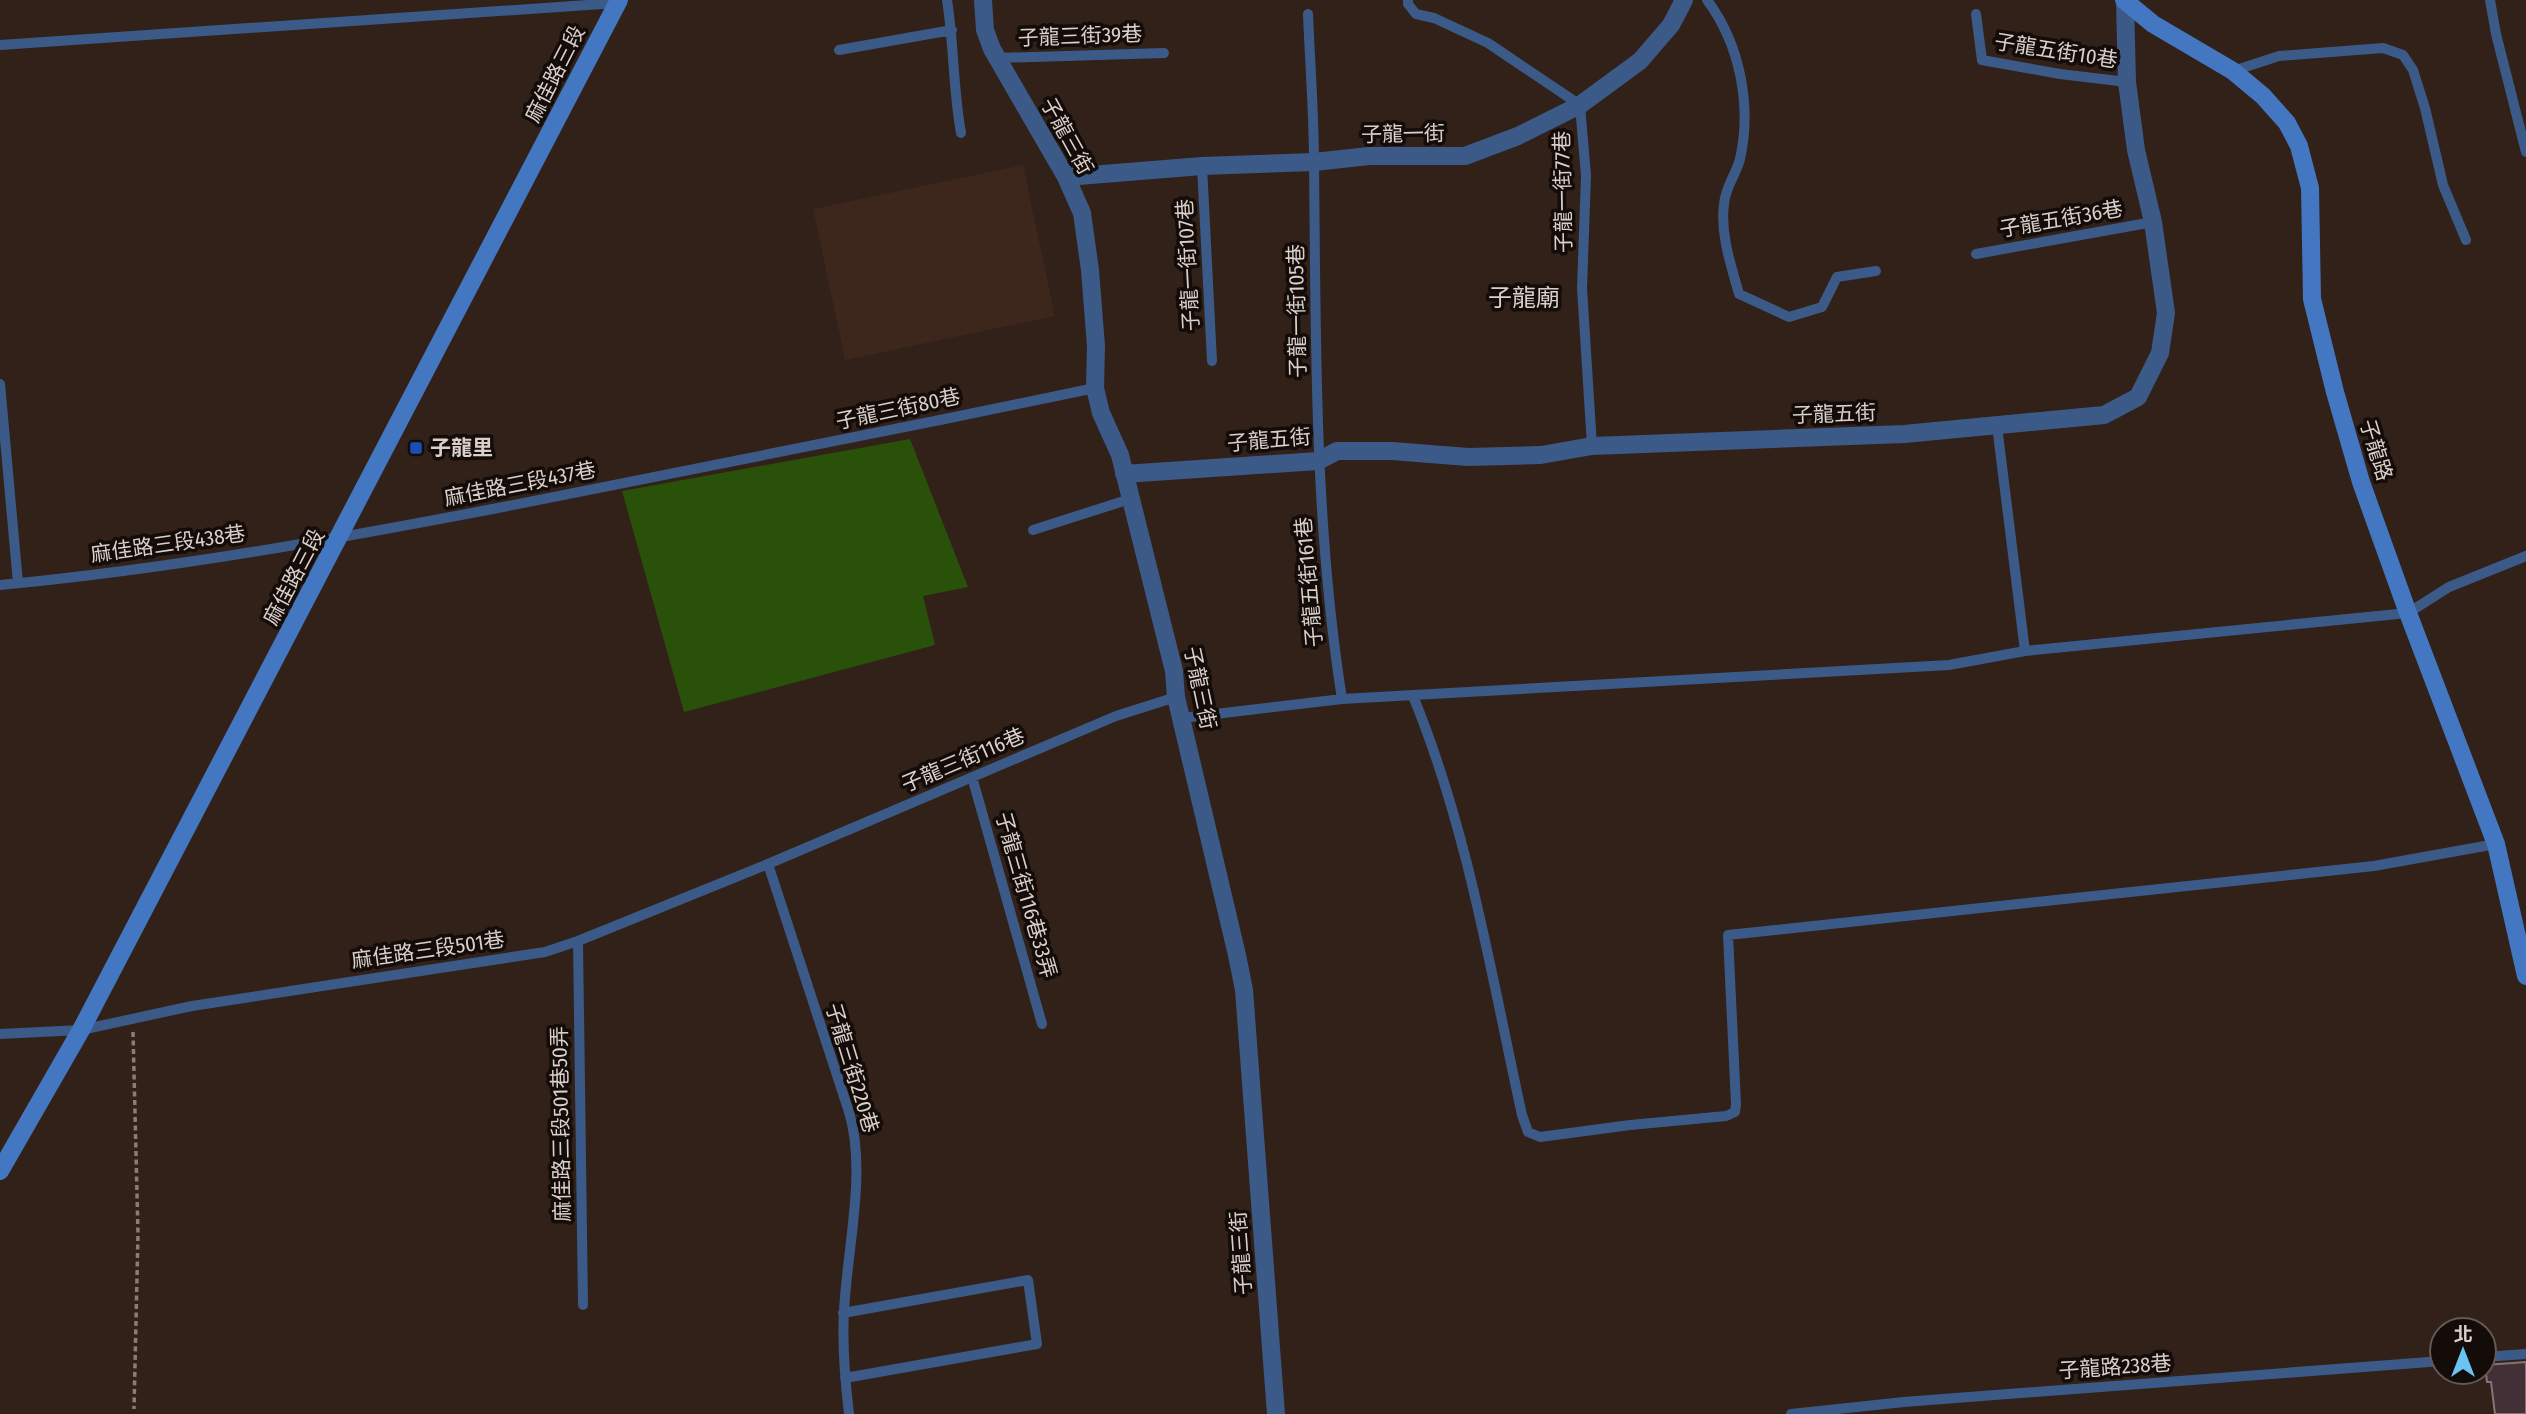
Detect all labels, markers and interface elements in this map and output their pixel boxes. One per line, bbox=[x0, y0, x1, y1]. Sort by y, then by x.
street label: 麻佳路三段 bbox=[520, 21, 590, 127]
street label: 子龍三街39巷 bbox=[1017, 21, 1143, 51]
street label: 子龍五街10巷 bbox=[1993, 28, 2119, 74]
street label: 子龍三街 bbox=[1035, 93, 1099, 179]
street label: 子龍一街 bbox=[1361, 120, 1445, 148]
street label: 子龍一街77巷 bbox=[1549, 131, 1577, 253]
street label: 子龍五街36巷 bbox=[1997, 195, 2125, 243]
street label: 子龍一街107巷 bbox=[1172, 198, 1204, 332]
street label: 子龍一街105巷 bbox=[1283, 244, 1311, 378]
district label: 子龍廟 bbox=[1488, 284, 1560, 312]
street label: 子龍三街80巷 bbox=[833, 383, 963, 435]
street label: 子龍五街 bbox=[1792, 400, 1876, 428]
street label: 子龍路 bbox=[2354, 416, 2398, 484]
street label: 子龍五街 bbox=[1226, 423, 1312, 457]
place label: 子龍里 bbox=[430, 435, 493, 461]
marker: 子龍里 bbox=[408, 440, 424, 456]
street label: 麻佳路三段437巷 bbox=[442, 457, 598, 511]
street label: 子龍五街161巷 bbox=[1290, 516, 1328, 648]
street label: 麻佳路三段438巷 bbox=[89, 520, 247, 568]
street label: 麻佳路三段 bbox=[258, 525, 330, 629]
street label: 子龍三街 bbox=[1179, 644, 1221, 732]
street label: 子龍三街116巷 bbox=[897, 722, 1029, 798]
street label: 子龍三街116巷33弄 bbox=[990, 809, 1062, 981]
street label: 麻佳路三段501巷 bbox=[350, 926, 506, 974]
street label: 子龍三街220巷 bbox=[820, 1000, 884, 1136]
street label: 麻佳路三段501巷50弄 bbox=[546, 1026, 576, 1222]
street label: 子龍三街 bbox=[1225, 1210, 1257, 1296]
north arrow bbox=[2428, 1316, 2498, 1386]
text: 北 bbox=[2453, 1323, 2473, 1346]
street label: 子龍路238巷 bbox=[2058, 1350, 2172, 1384]

